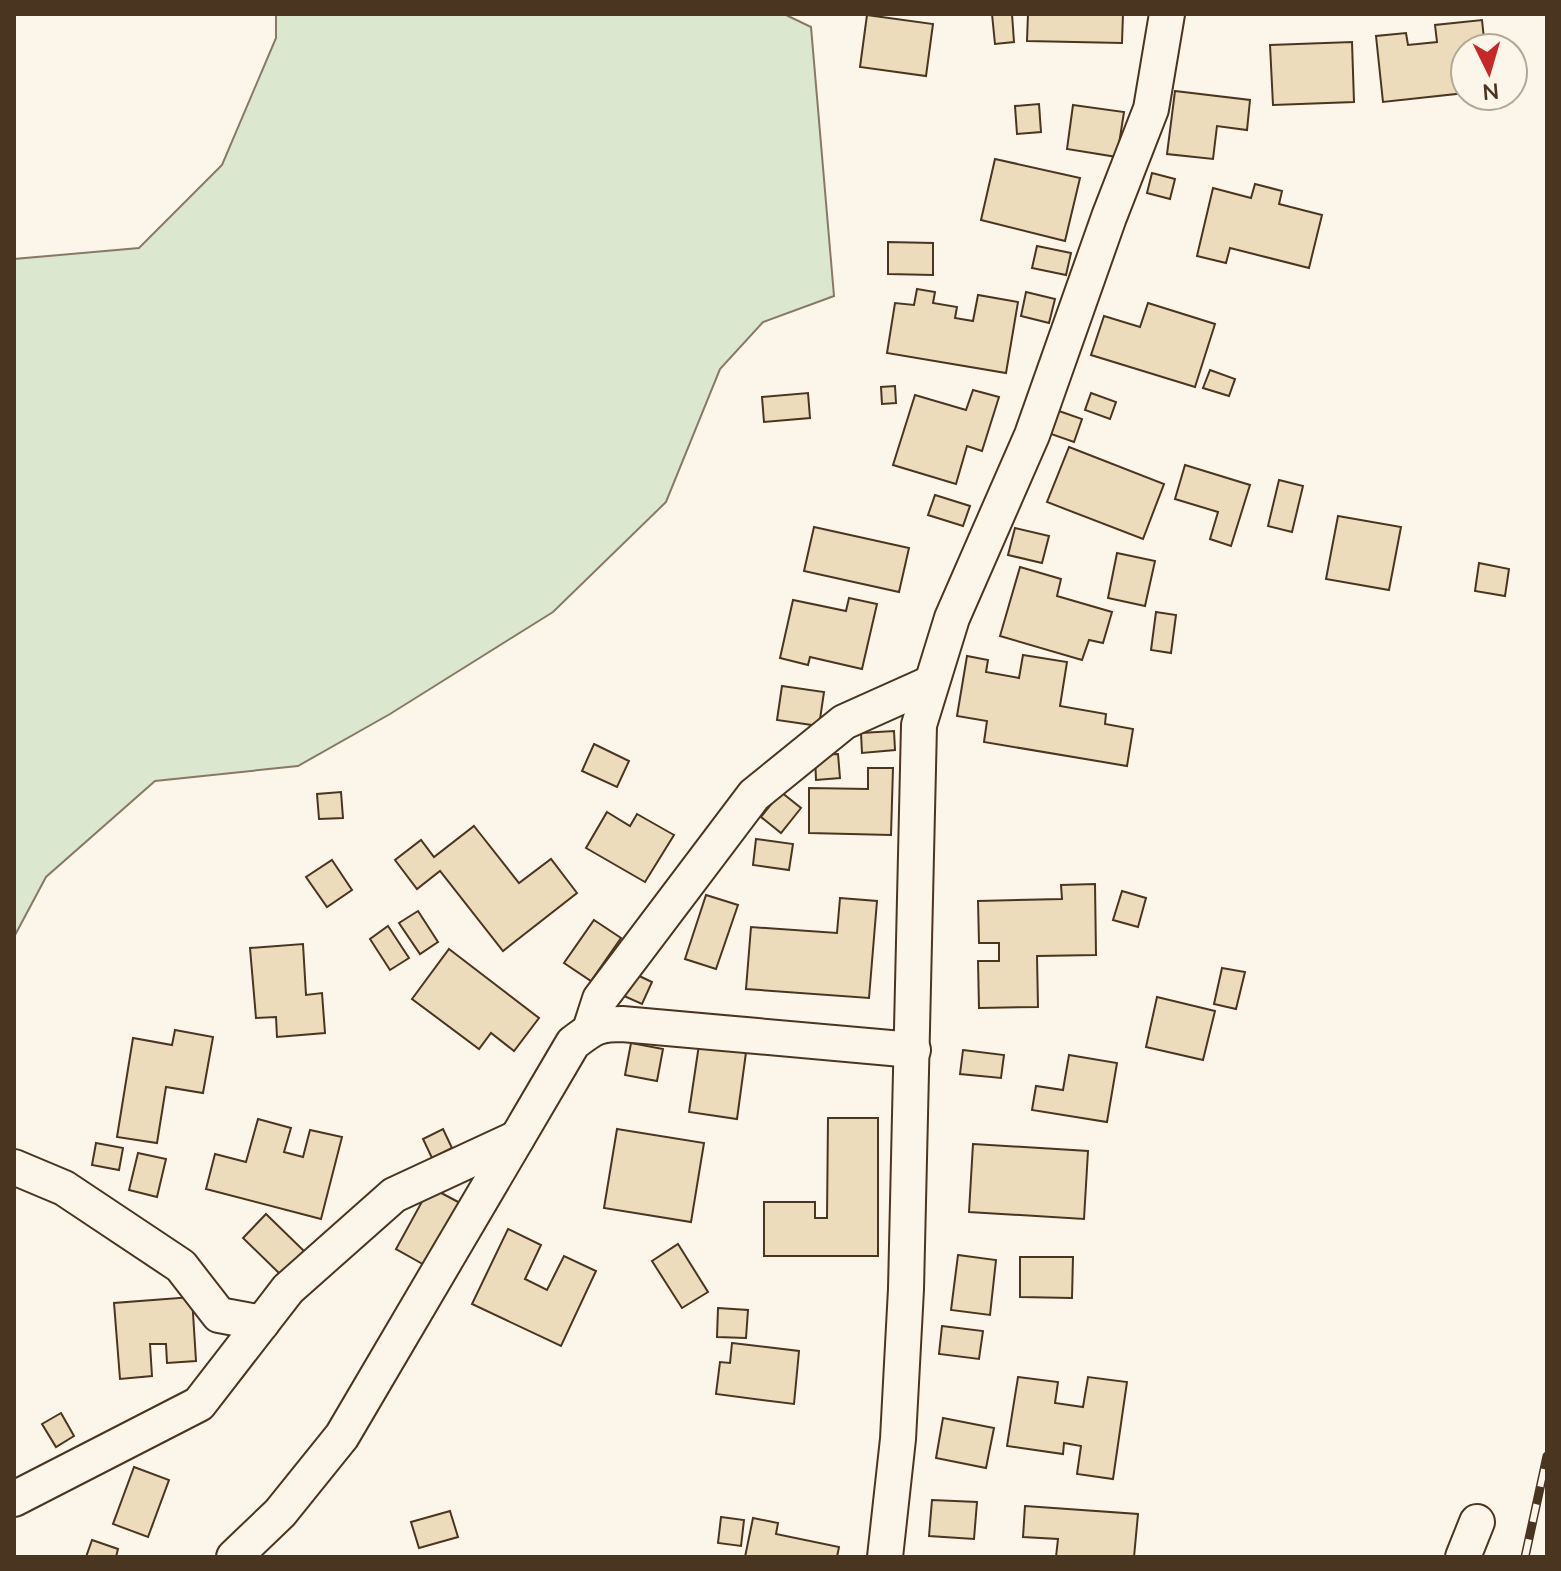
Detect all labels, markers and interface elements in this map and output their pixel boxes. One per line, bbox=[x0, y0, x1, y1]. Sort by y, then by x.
north arrow bbox=[1449, 32, 1529, 112]
text: N bbox=[1481, 75, 1500, 107]

